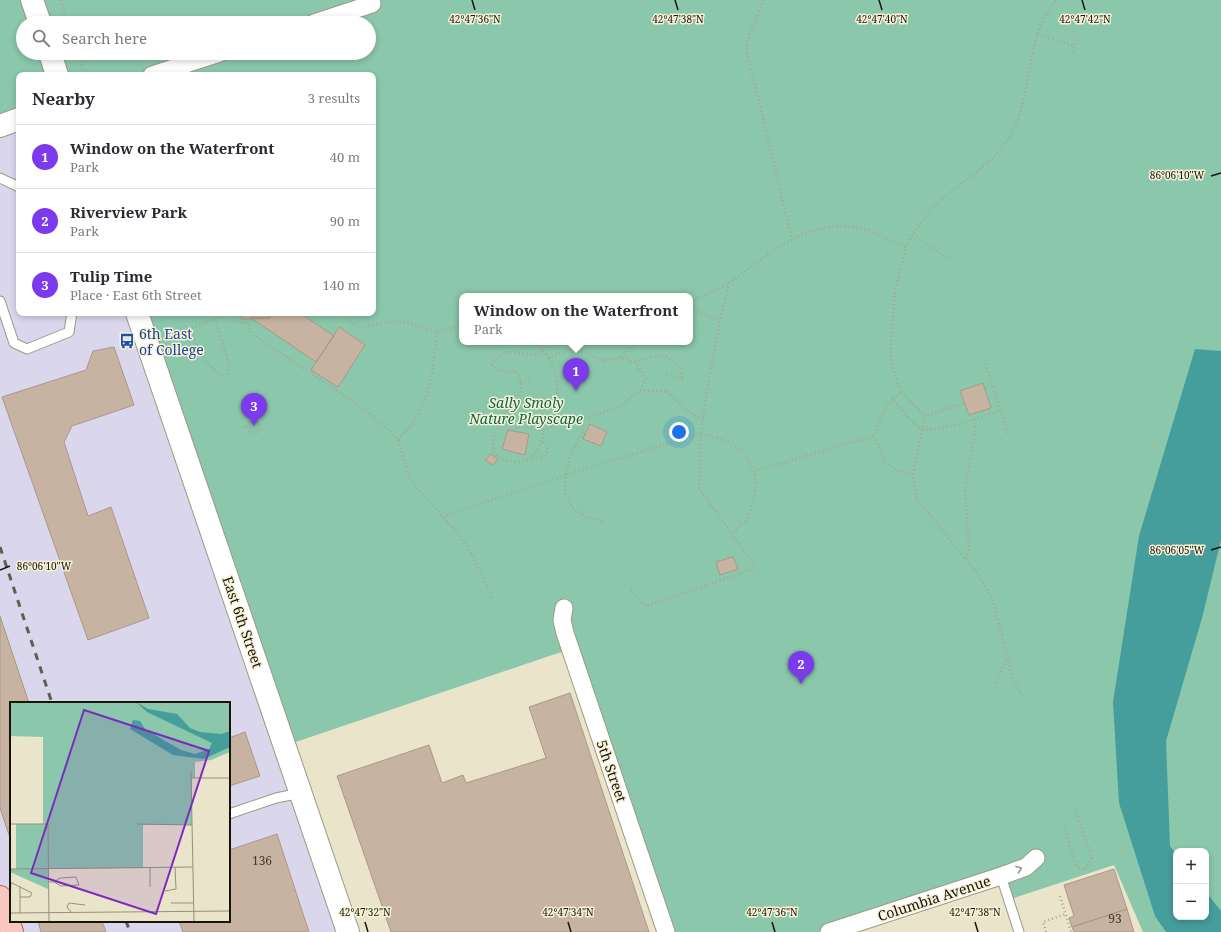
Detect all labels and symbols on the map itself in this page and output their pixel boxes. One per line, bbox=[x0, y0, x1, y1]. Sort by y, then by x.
text: 42°47'36"N bbox=[449, 12, 501, 26]
text: 42°47'38"N bbox=[652, 12, 704, 26]
text: 42°47'40"N bbox=[856, 12, 908, 26]
text: 42°47'42"N bbox=[1059, 12, 1111, 26]
text: 86°06'10"W bbox=[1150, 168, 1205, 182]
place label: 6th East of College bbox=[139, 324, 204, 359]
bus stop icon: 6th East of College bbox=[118, 332, 136, 350]
pin: 1 bbox=[563, 358, 589, 391]
pin: 3 bbox=[241, 393, 267, 426]
park label: Sally Smoly Nature Playscape bbox=[468, 393, 583, 428]
your location bbox=[669, 422, 689, 442]
text: 86°06'05"W bbox=[1150, 543, 1205, 557]
text: 86°06'10"W bbox=[17, 559, 72, 573]
street label: East 6th Street bbox=[218, 574, 268, 670]
pin: 2 bbox=[788, 651, 814, 684]
inset map bbox=[10, 702, 230, 922]
street label: 5th Street bbox=[593, 737, 631, 805]
house number: 136 bbox=[252, 852, 272, 869]
one-way arrow bbox=[1016, 866, 1023, 874]
street label: Columbia Avenue bbox=[875, 871, 993, 925]
text: 42°47'32"N bbox=[339, 905, 391, 919]
text: 42°47'34"N bbox=[542, 905, 594, 919]
text: 42°47'36"N bbox=[746, 905, 798, 919]
text: 42°47'38"N bbox=[949, 905, 1001, 919]
house number: 93 bbox=[1108, 910, 1122, 927]

